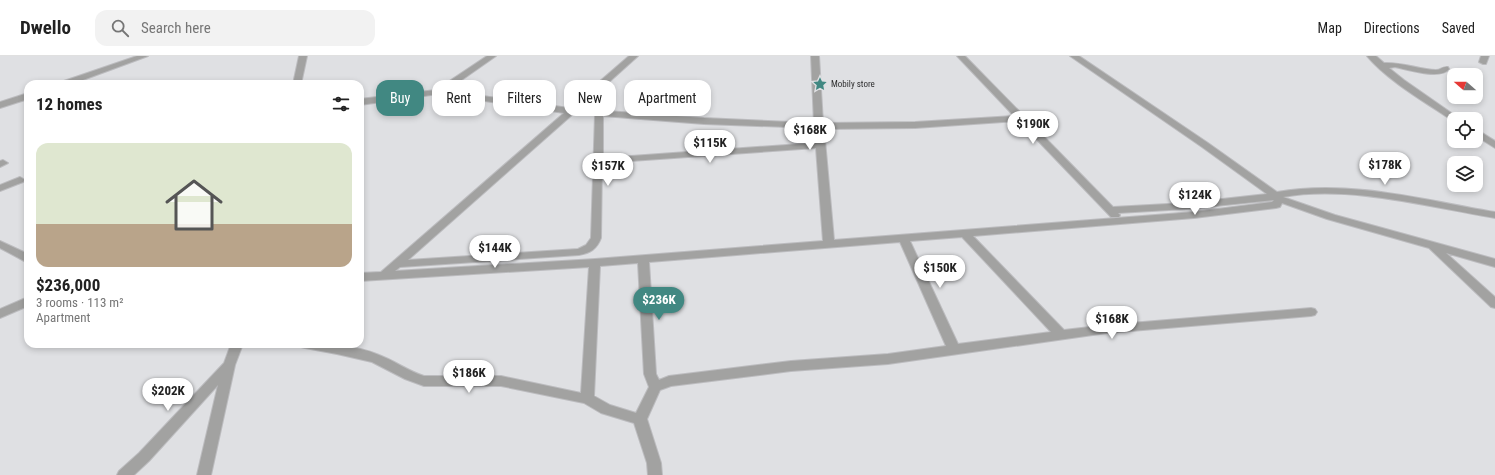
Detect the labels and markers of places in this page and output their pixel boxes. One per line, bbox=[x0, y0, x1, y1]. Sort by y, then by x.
place icon: Mobily store bbox=[812, 76, 828, 92]
place label: Mobily store bbox=[831, 79, 875, 89]
pin: $190K bbox=[1005, 111, 1061, 145]
pin: $168K bbox=[782, 117, 838, 151]
pin: $115K bbox=[682, 130, 738, 164]
pin: $178K bbox=[1357, 152, 1413, 186]
pin: $157K bbox=[580, 153, 636, 187]
pin: $124K bbox=[1167, 182, 1223, 216]
pin: $144K bbox=[467, 235, 523, 269]
pin: $150K bbox=[912, 255, 968, 289]
pin: $236K bbox=[631, 287, 687, 321]
pin: $168K bbox=[1084, 306, 1140, 340]
pin: $186K bbox=[441, 360, 497, 394]
pin: $202K bbox=[140, 378, 196, 412]

